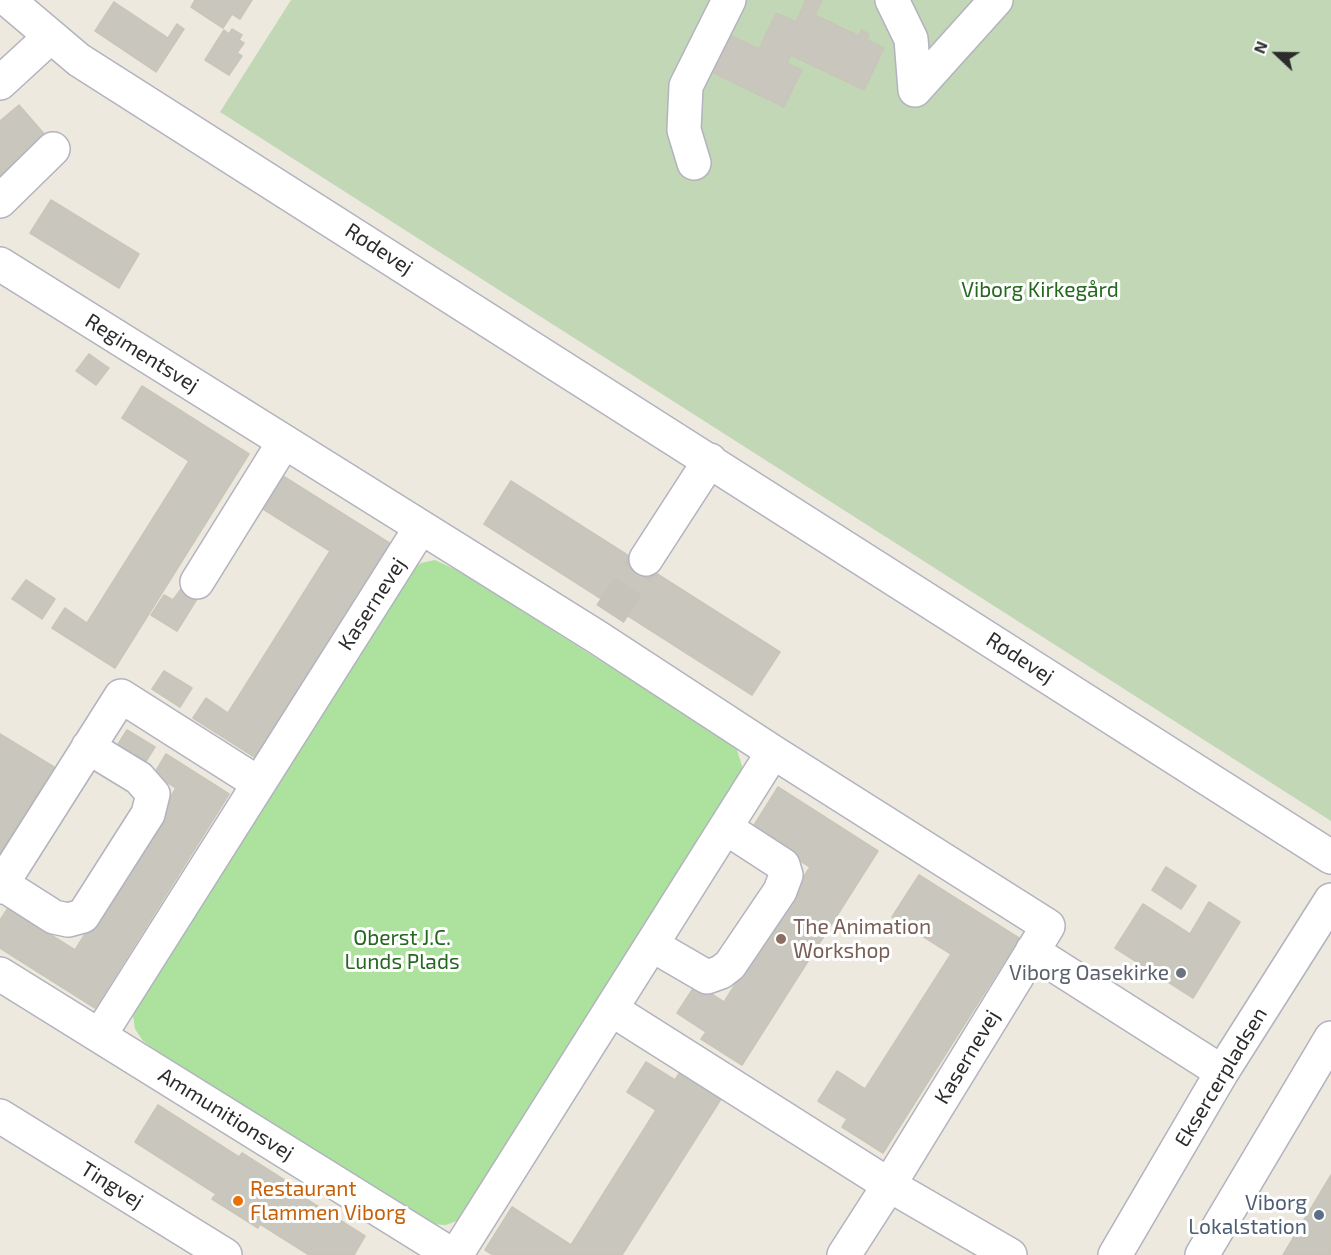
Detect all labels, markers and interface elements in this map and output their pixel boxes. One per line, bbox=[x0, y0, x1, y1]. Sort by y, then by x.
north arrow bbox=[1247, 24, 1307, 84]
text: N bbox=[1249, 38, 1271, 56]
street label: Rødevej bbox=[340, 218, 418, 280]
park label: Viborg Kirkegård bbox=[961, 277, 1119, 303]
street label: Regimentsvej bbox=[81, 308, 203, 398]
street label: Kasernevej bbox=[333, 553, 411, 655]
street label: Rødevej bbox=[981, 627, 1059, 689]
place label: The Animation Workshop bbox=[793, 914, 931, 964]
park label: Oberst J.C. Lunds Plads bbox=[344, 925, 460, 975]
marker: The Animation Workshop bbox=[774, 932, 788, 946]
place label: Viborg Oasekirke bbox=[1009, 960, 1169, 986]
marker: Viborg Oasekirke bbox=[1174, 966, 1188, 980]
street label: Eksercerpladsen bbox=[1169, 1003, 1273, 1151]
street label: Kasernevej bbox=[929, 1005, 1005, 1109]
street label: Ammunitionsvej bbox=[154, 1062, 298, 1166]
street label: Tingvej bbox=[76, 1156, 148, 1214]
place label: Restaurant Flammen Viborg bbox=[250, 1176, 406, 1226]
place label: Viborg Lokalstation bbox=[1188, 1190, 1307, 1240]
marker: Restaurant Flammen Viborg bbox=[231, 1194, 245, 1208]
marker: Viborg Lokalstation bbox=[1312, 1208, 1326, 1222]

